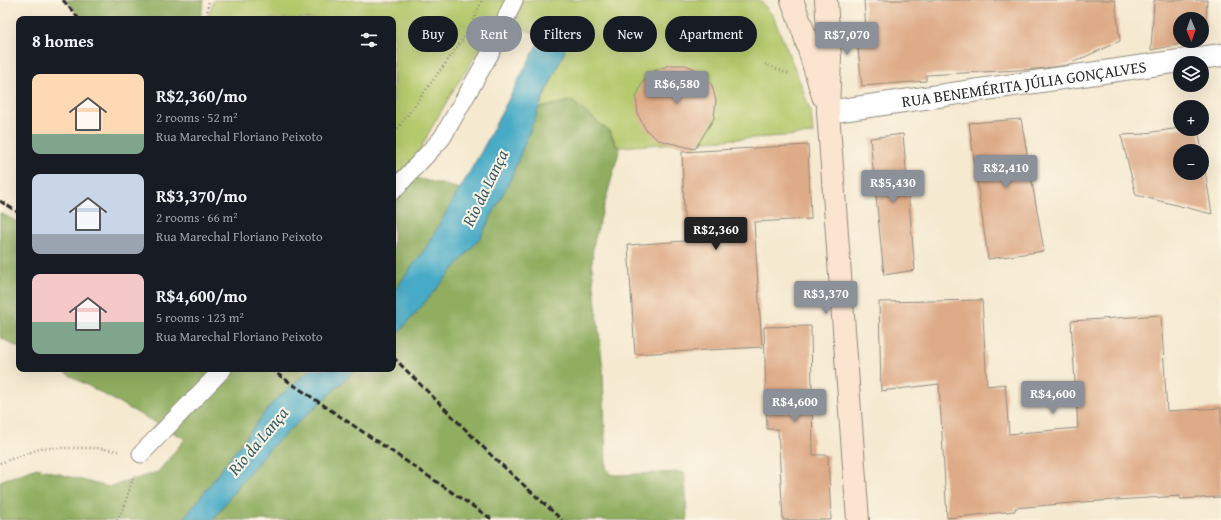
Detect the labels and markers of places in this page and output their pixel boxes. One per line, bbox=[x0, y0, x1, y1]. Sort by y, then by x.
pin: R$7,070 bbox=[810, 22, 884, 56]
pin: R$6,580 bbox=[640, 71, 714, 105]
pin: R$2,410 bbox=[969, 155, 1043, 189]
pin: R$5,430 bbox=[856, 170, 930, 204]
pin: R$2,360 bbox=[679, 217, 753, 251]
pin: R$3,370 bbox=[789, 281, 863, 315]
pin: R$4,600 bbox=[1016, 381, 1090, 415]
pin: R$4,600 bbox=[758, 389, 832, 423]

